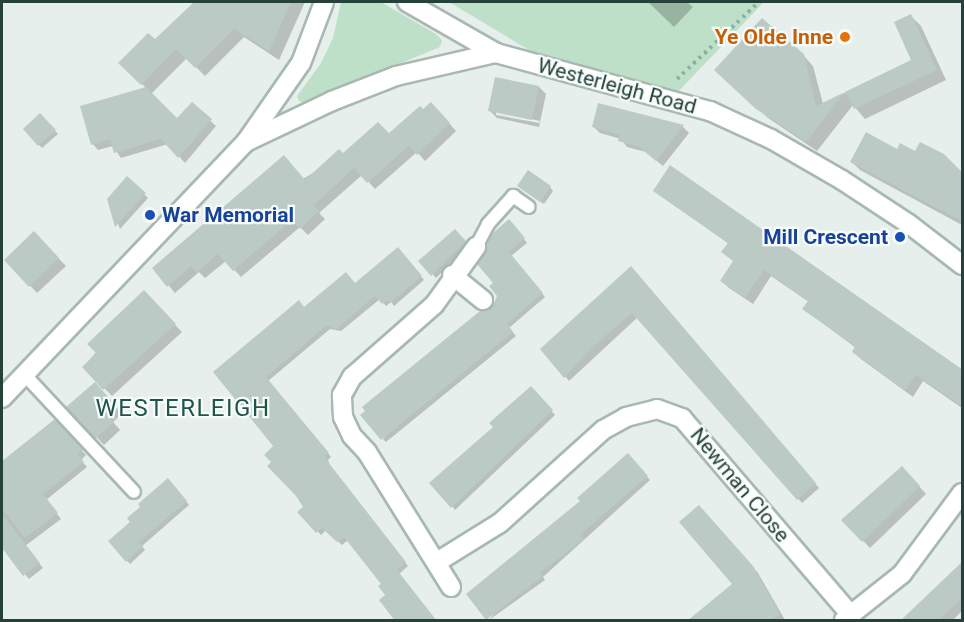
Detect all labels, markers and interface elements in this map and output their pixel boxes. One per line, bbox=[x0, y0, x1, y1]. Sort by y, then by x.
place label: Ye Olde Inne bbox=[715, 24, 833, 50]
marker: Ye Olde Inne bbox=[838, 30, 852, 44]
street label: Westerleigh Road bbox=[535, 53, 699, 119]
place label: War Memorial bbox=[162, 202, 294, 228]
marker: War Memorial bbox=[143, 208, 157, 222]
place label: Mill Crescent bbox=[763, 224, 888, 250]
marker: Mill Crescent bbox=[893, 230, 907, 244]
district label: WESTERLEIGH bbox=[96, 395, 270, 423]
street label: Newman Close bbox=[685, 423, 795, 547]

